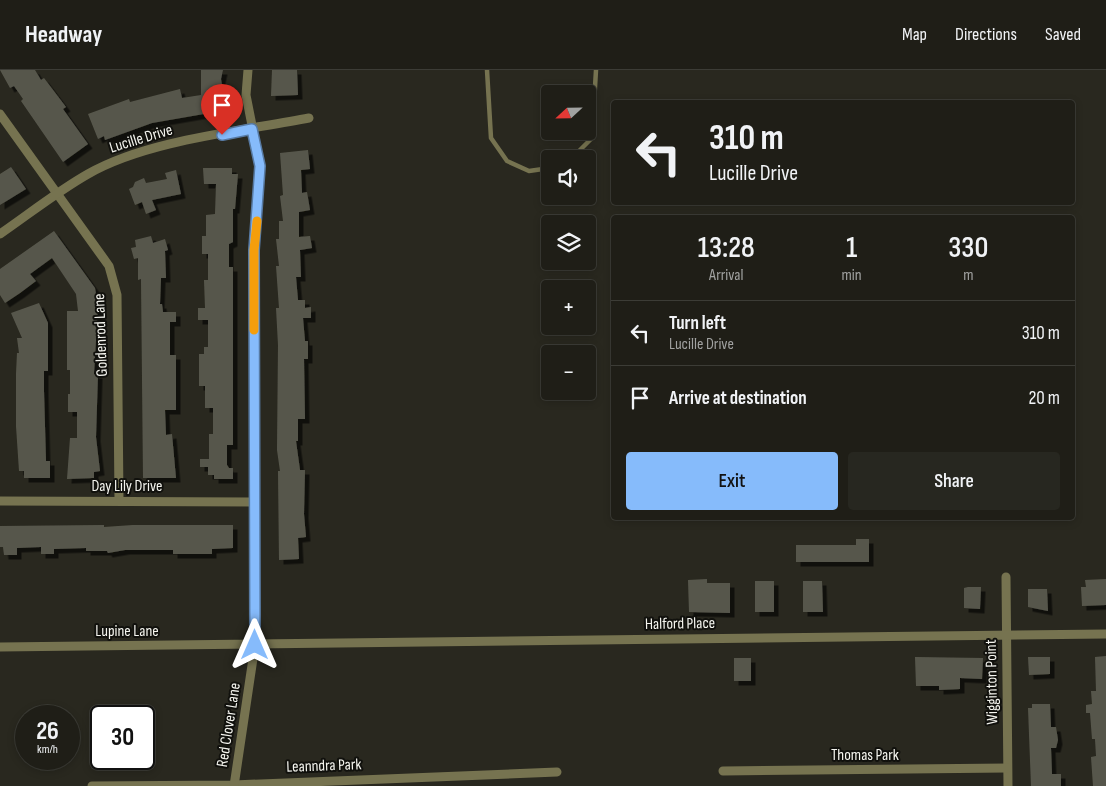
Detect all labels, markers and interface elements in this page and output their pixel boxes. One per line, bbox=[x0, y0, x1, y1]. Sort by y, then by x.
text: Headway bbox=[25, 20, 102, 49]
text: Map bbox=[902, 24, 927, 45]
text: Directions bbox=[955, 24, 1017, 45]
text: Saved bbox=[1045, 24, 1081, 45]
pin bbox=[201, 84, 243, 135]
north arrow bbox=[541, 85, 596, 140]
map controls bbox=[541, 85, 596, 400]
icon: arrive bbox=[208, 91, 236, 119]
text: 310 m bbox=[709, 117, 784, 160]
street label: Lucille Drive bbox=[107, 120, 175, 158]
icon: left bbox=[626, 120, 691, 185]
button: sound bbox=[541, 150, 596, 205]
text: Lucille Drive bbox=[709, 160, 798, 187]
button: layers bbox=[541, 215, 596, 270]
text: 13:28 bbox=[698, 230, 755, 266]
text: 1 bbox=[846, 230, 857, 266]
text: 330 bbox=[948, 230, 988, 266]
text: Arrival bbox=[709, 266, 743, 285]
text: min bbox=[841, 266, 862, 285]
text: m bbox=[963, 266, 973, 285]
button: + bbox=[541, 280, 596, 335]
street label: Goldenrod Lane bbox=[90, 293, 112, 377]
text: Turn left bbox=[669, 312, 726, 335]
icon: left bbox=[626, 319, 654, 347]
text: 310 m bbox=[1022, 322, 1060, 345]
text: Lucille Drive bbox=[669, 335, 734, 354]
button: − bbox=[541, 345, 596, 400]
icon: arrive bbox=[626, 384, 654, 412]
text: Arrive at destination bbox=[669, 387, 807, 410]
text: 20 m bbox=[1028, 387, 1060, 410]
button: Exit bbox=[626, 452, 838, 510]
button: Share bbox=[848, 452, 1060, 510]
street label: Day Lily Drive bbox=[91, 477, 163, 496]
street label: Halford Place bbox=[645, 614, 715, 634]
position arrow bbox=[228, 618, 280, 670]
street label: Lupine Lane bbox=[95, 622, 159, 641]
street label: Wigginton Point bbox=[982, 639, 1002, 725]
street label: Red Clover Lane bbox=[213, 681, 245, 769]
speed limit sign: 30 bbox=[90, 705, 155, 770]
text: 26 bbox=[36, 716, 59, 747]
text: km/h bbox=[37, 742, 58, 757]
street label: Thomas Park bbox=[831, 746, 899, 765]
street label: Leanndra Park bbox=[286, 755, 362, 777]

